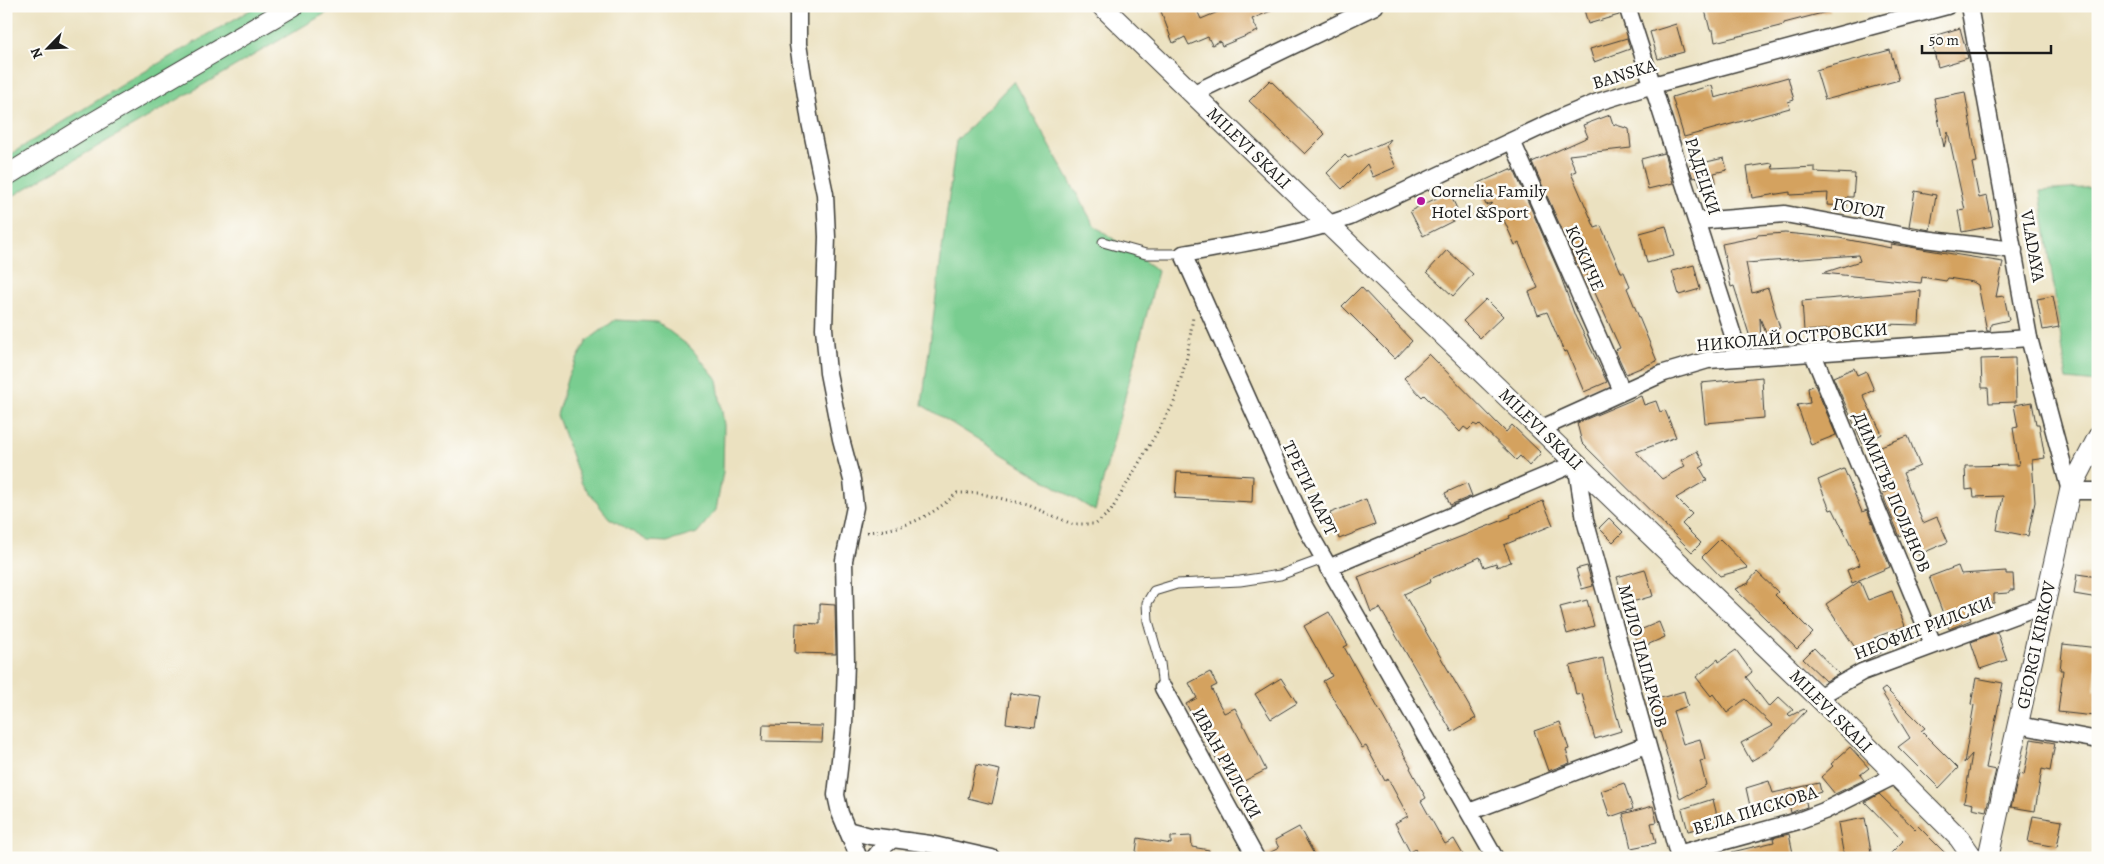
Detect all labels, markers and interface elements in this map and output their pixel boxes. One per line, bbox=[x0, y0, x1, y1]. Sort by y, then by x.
north arrow bbox=[22, 22, 72, 72]
scale bar bbox=[1922, 22, 2050, 54]
text: 50 m bbox=[1929, 30, 1959, 50]
text: N bbox=[26, 45, 47, 62]
street label: BANSKA bbox=[1589, 53, 1659, 95]
street label: MILEVI SKALI bbox=[1202, 102, 1296, 194]
street label: РАДЕЦКИ bbox=[1679, 134, 1727, 218]
place label: Cornelia Family Hotel &Sport bbox=[1431, 179, 1547, 224]
street label: ГОГОЛ bbox=[1831, 192, 1887, 224]
marker: Cornelia Family Hotel &Sport bbox=[1415, 195, 1427, 207]
street label: VLADAYA bbox=[2015, 207, 2051, 284]
street label: КОКИЧЕ bbox=[1560, 221, 1610, 295]
street label: НИКОЛАЙ ОСТРОВСКИ bbox=[1695, 317, 1889, 357]
street label: MILEVI SKALI bbox=[1494, 383, 1588, 475]
street label: ДИМИТЪР ПОЛЯНОВ bbox=[1847, 408, 1937, 576]
street label: ТРЕТИ МАРТ bbox=[1277, 437, 1343, 540]
street label: GEORGI KIRKOV bbox=[2011, 579, 2061, 711]
street label: МИЛО ПАПАРКОВ bbox=[1612, 582, 1674, 730]
street label: НЕОФИТ РИЛСКИ bbox=[1850, 590, 1996, 666]
street label: MILEVI SKALI bbox=[1784, 664, 1878, 758]
street label: ИВАН РИЛСКИ bbox=[1187, 703, 1267, 823]
street label: ВЕЛА ПИСКОВА bbox=[1690, 779, 1821, 840]

